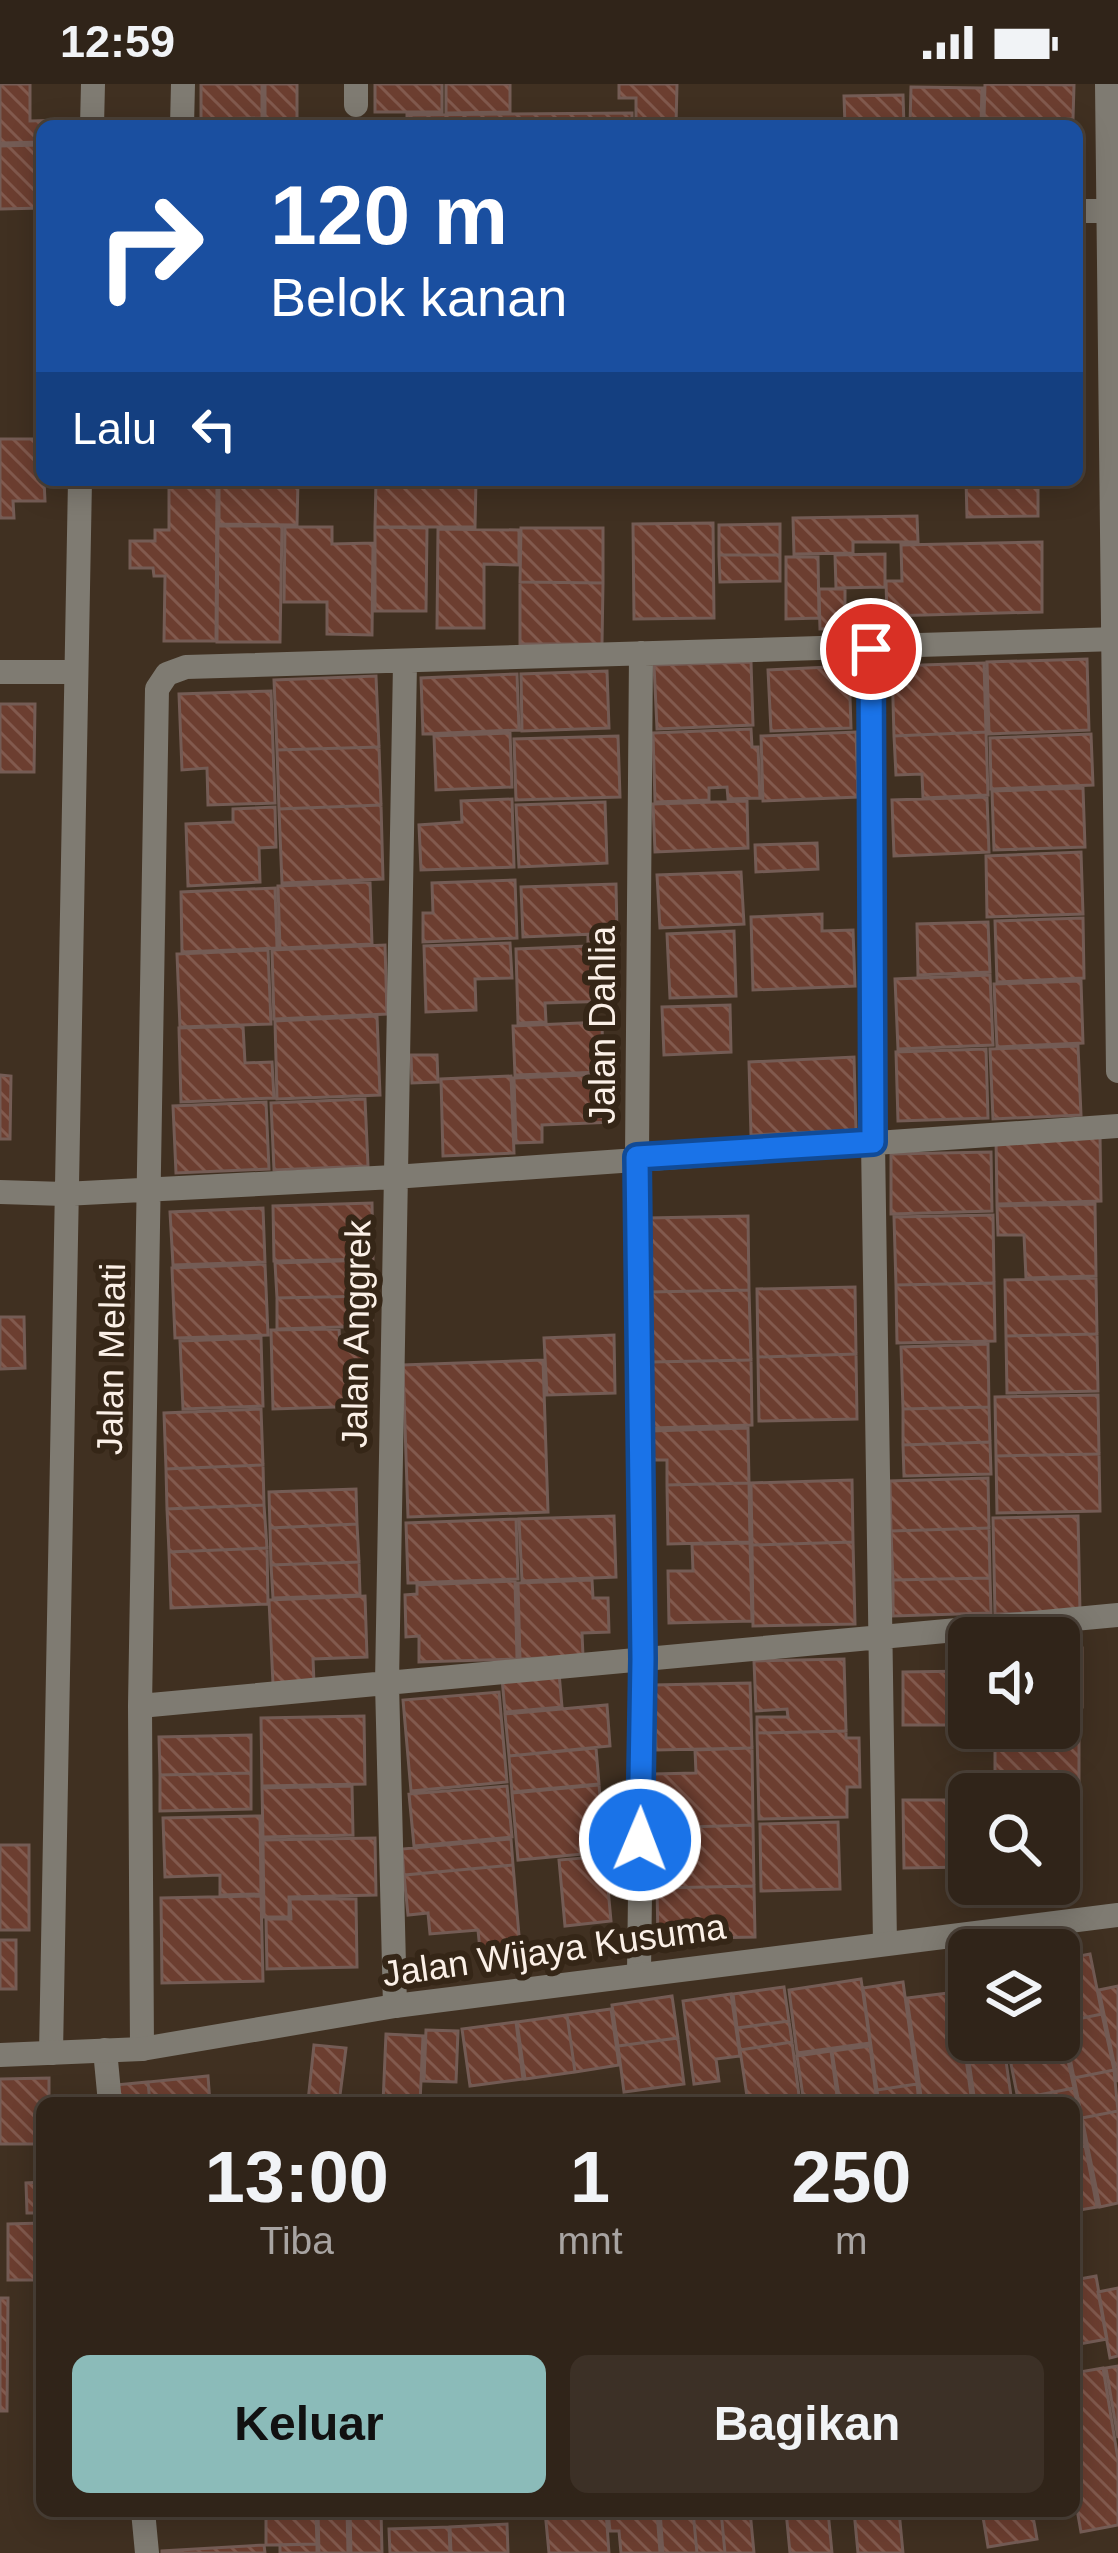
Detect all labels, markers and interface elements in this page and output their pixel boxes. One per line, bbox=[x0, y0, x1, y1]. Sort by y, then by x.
text: 12:59 bbox=[60, 16, 175, 67]
icon: right bbox=[72, 168, 228, 324]
text: 120 m bbox=[270, 168, 508, 262]
text: Belok kanan bbox=[270, 267, 567, 327]
icon: left bbox=[181, 396, 247, 462]
text: Lalu bbox=[72, 403, 157, 454]
pin bbox=[820, 598, 922, 700]
icon: arrive bbox=[838, 616, 904, 682]
street label: Jalan Dahlia bbox=[582, 925, 623, 1124]
street label: Jalan Anggrek bbox=[334, 1219, 379, 1448]
street label: Jalan Melati bbox=[89, 1263, 133, 1455]
map controls bbox=[948, 1617, 1080, 2061]
button: sound bbox=[948, 1617, 1080, 1749]
button: search bbox=[948, 1773, 1080, 1905]
position arrow bbox=[577, 1777, 703, 1903]
street label: Jalan Wijaya Kusuma bbox=[380, 1905, 729, 1994]
button: layers bbox=[948, 1929, 1080, 2061]
text: 13:00 bbox=[205, 2137, 389, 2217]
text: 1 bbox=[570, 2137, 610, 2217]
text: 250 bbox=[791, 2137, 911, 2217]
text: Tiba bbox=[260, 2219, 334, 2262]
text: mnt bbox=[558, 2219, 623, 2262]
text: m bbox=[835, 2219, 868, 2262]
button: Keluar bbox=[72, 2355, 546, 2493]
button: Bagikan bbox=[570, 2355, 1044, 2493]

